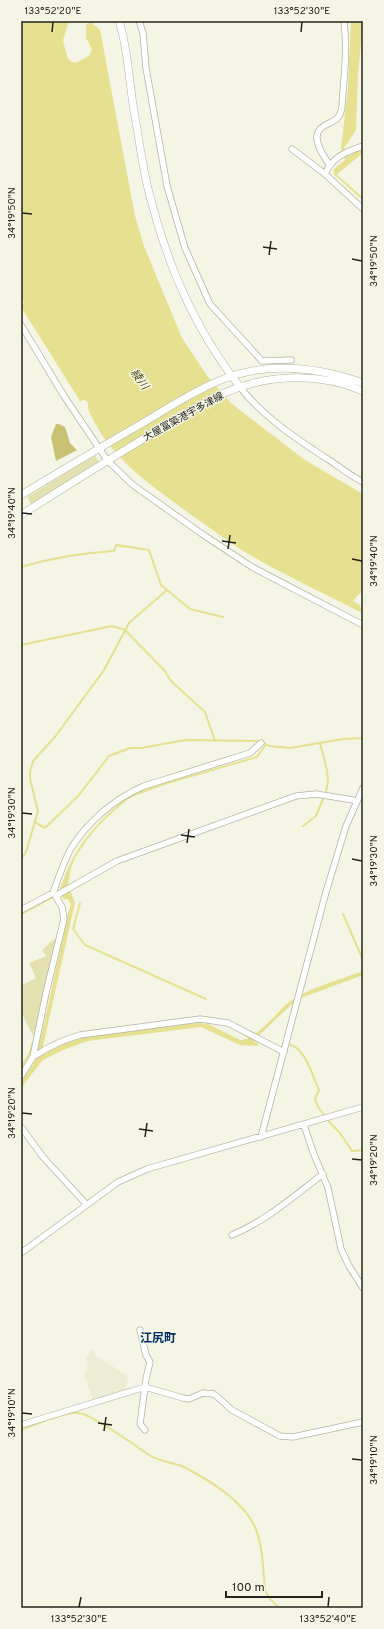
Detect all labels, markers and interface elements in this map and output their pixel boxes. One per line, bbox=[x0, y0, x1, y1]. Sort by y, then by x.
text: 133°52'20"E bbox=[25, 5, 81, 18]
text: 133°52'30"E bbox=[274, 5, 330, 18]
text: 34°19'50"N bbox=[6, 187, 19, 239]
text: 34°19'50"N bbox=[368, 235, 381, 287]
water label: 綾川 bbox=[127, 367, 152, 393]
street label: 大屋冨築港宇多津線 bbox=[141, 390, 226, 445]
text: 34°19'40"N bbox=[6, 487, 19, 539]
text: 34°19'40"N bbox=[368, 535, 381, 587]
text: 34°19'30"N bbox=[6, 787, 19, 839]
text: 34°19'30"N bbox=[368, 835, 381, 887]
text: 34°19'20"N bbox=[6, 1087, 19, 1139]
text: 34°19'20"N bbox=[368, 1134, 381, 1186]
district label: 江尻町 bbox=[140, 1331, 176, 1347]
text: 34°19'10"N bbox=[6, 1388, 19, 1438]
text: 34°19'10"N bbox=[368, 1435, 381, 1485]
scale bar bbox=[226, 1573, 322, 1599]
text: 100 m bbox=[232, 1580, 265, 1596]
text: 133°52'30"E bbox=[51, 1613, 107, 1626]
text: 133°52'40"E bbox=[300, 1613, 356, 1626]

